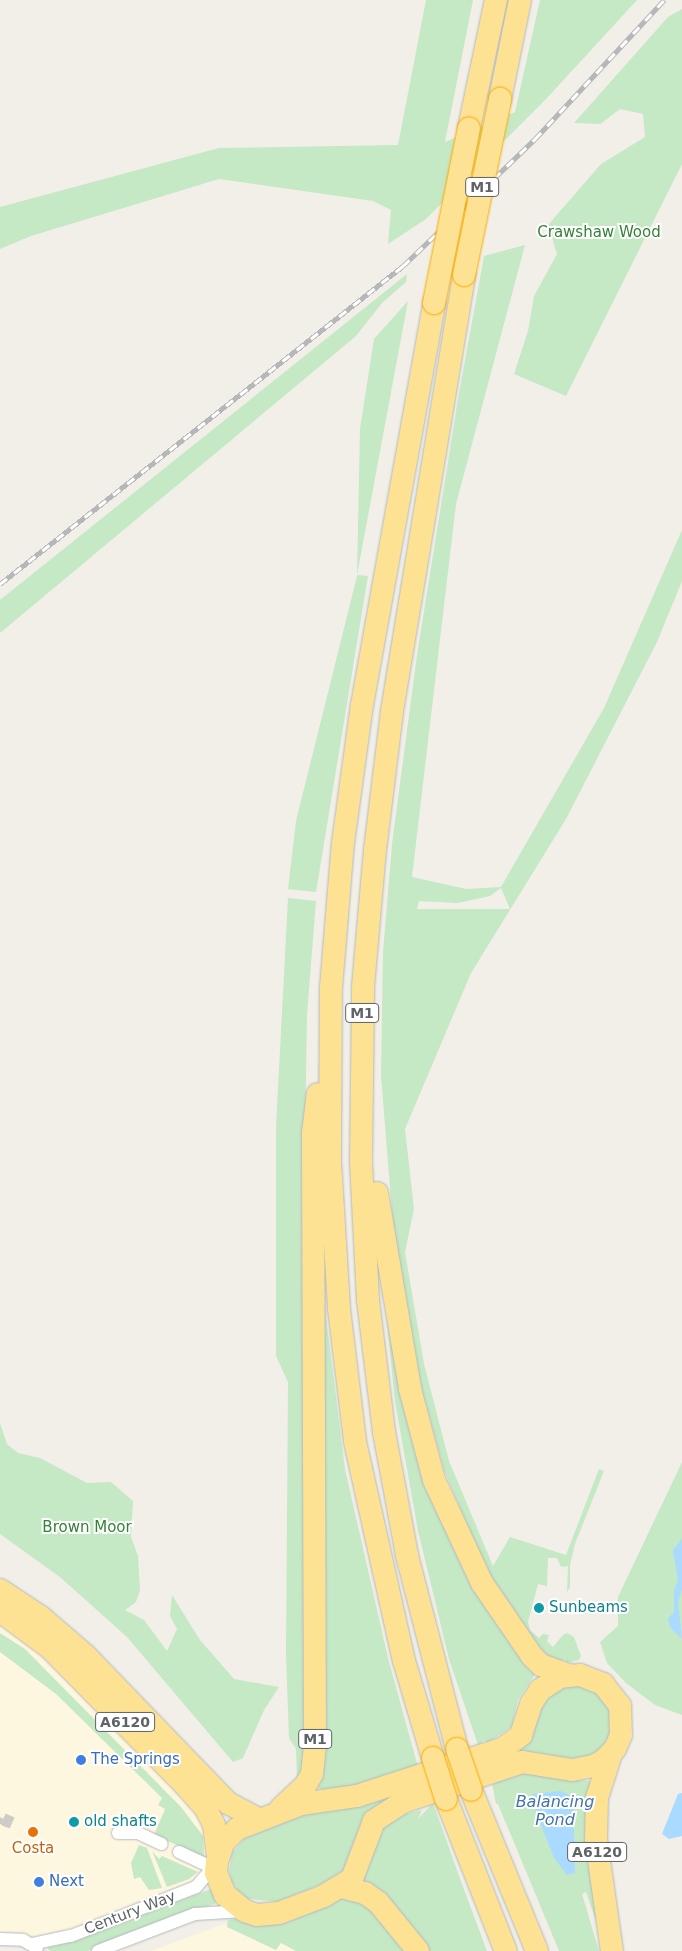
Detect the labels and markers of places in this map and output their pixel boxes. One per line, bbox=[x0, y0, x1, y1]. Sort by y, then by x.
place label: Sunbeams bbox=[549, 1599, 628, 1617]
marker: Sunbeams bbox=[533, 1602, 545, 1614]
place label: The Springs bbox=[91, 1751, 180, 1769]
marker: The Springs bbox=[75, 1754, 87, 1766]
place label: old shafts bbox=[84, 1813, 157, 1831]
marker: old shafts bbox=[68, 1816, 80, 1828]
marker: Costa bbox=[27, 1826, 39, 1838]
place label: Costa bbox=[12, 1840, 54, 1858]
place label: Next bbox=[49, 1873, 84, 1891]
marker: Next bbox=[33, 1876, 45, 1888]

